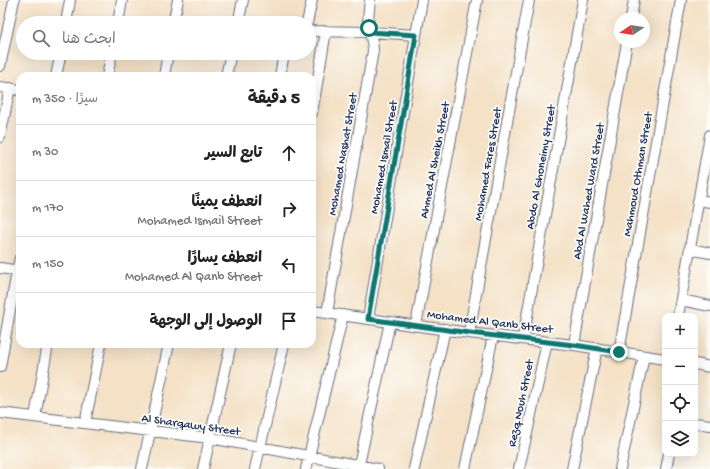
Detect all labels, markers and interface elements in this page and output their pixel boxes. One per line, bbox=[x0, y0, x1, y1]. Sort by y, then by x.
north arrow bbox=[614, 12, 650, 48]
search box bbox=[16, 16, 316, 60]
route start bbox=[360, 19, 378, 37]
icon: search bbox=[30, 27, 52, 49]
text: ابحث هنا bbox=[62, 31, 116, 49]
text: 5 دقيقة bbox=[248, 90, 300, 110]
street label: Mohamed Nashat Street bbox=[326, 91, 362, 217]
text: سيرًا · 350 m bbox=[32, 92, 98, 107]
street label: Mohamed Ismail Street bbox=[368, 99, 402, 215]
street label: Ahmed Al Sheikh Street bbox=[418, 100, 454, 220]
street label: Abdo Al Ghoneimy Street bbox=[524, 103, 560, 231]
street label: Mohamed Fares Street bbox=[472, 106, 506, 222]
street label: Mahmoud Othman Street bbox=[621, 110, 657, 238]
street label: Abd Al Wahed Ward Street bbox=[571, 121, 609, 261]
icon: ahead bbox=[278, 142, 300, 164]
text: 30 m bbox=[32, 145, 58, 160]
text: تابع السير bbox=[205, 145, 262, 163]
text: انعطف يمينًا bbox=[191, 194, 262, 212]
icon: right bbox=[278, 198, 300, 220]
text: 170 m bbox=[32, 201, 64, 216]
text: Mohamed Ismail Street bbox=[138, 214, 262, 229]
text: انعطف يسارًا bbox=[188, 250, 262, 268]
icon: left bbox=[278, 254, 300, 276]
text: 150 m bbox=[32, 257, 64, 272]
text: Mohamed Al Qanb Street bbox=[125, 270, 262, 285]
street label: Mohamed Al Qanb Street bbox=[426, 308, 554, 338]
icon: arrive bbox=[278, 310, 300, 332]
text: الوصول إلى الوجهة bbox=[149, 313, 262, 331]
map controls bbox=[662, 313, 698, 457]
button: + bbox=[662, 313, 698, 349]
route end bbox=[610, 343, 628, 361]
button: − bbox=[662, 349, 698, 385]
street label: Rezq Nouh Street bbox=[506, 357, 538, 448]
button: locate bbox=[662, 385, 698, 421]
street label: Al Sharqawy Street bbox=[141, 412, 242, 440]
button: layers bbox=[662, 421, 698, 457]

